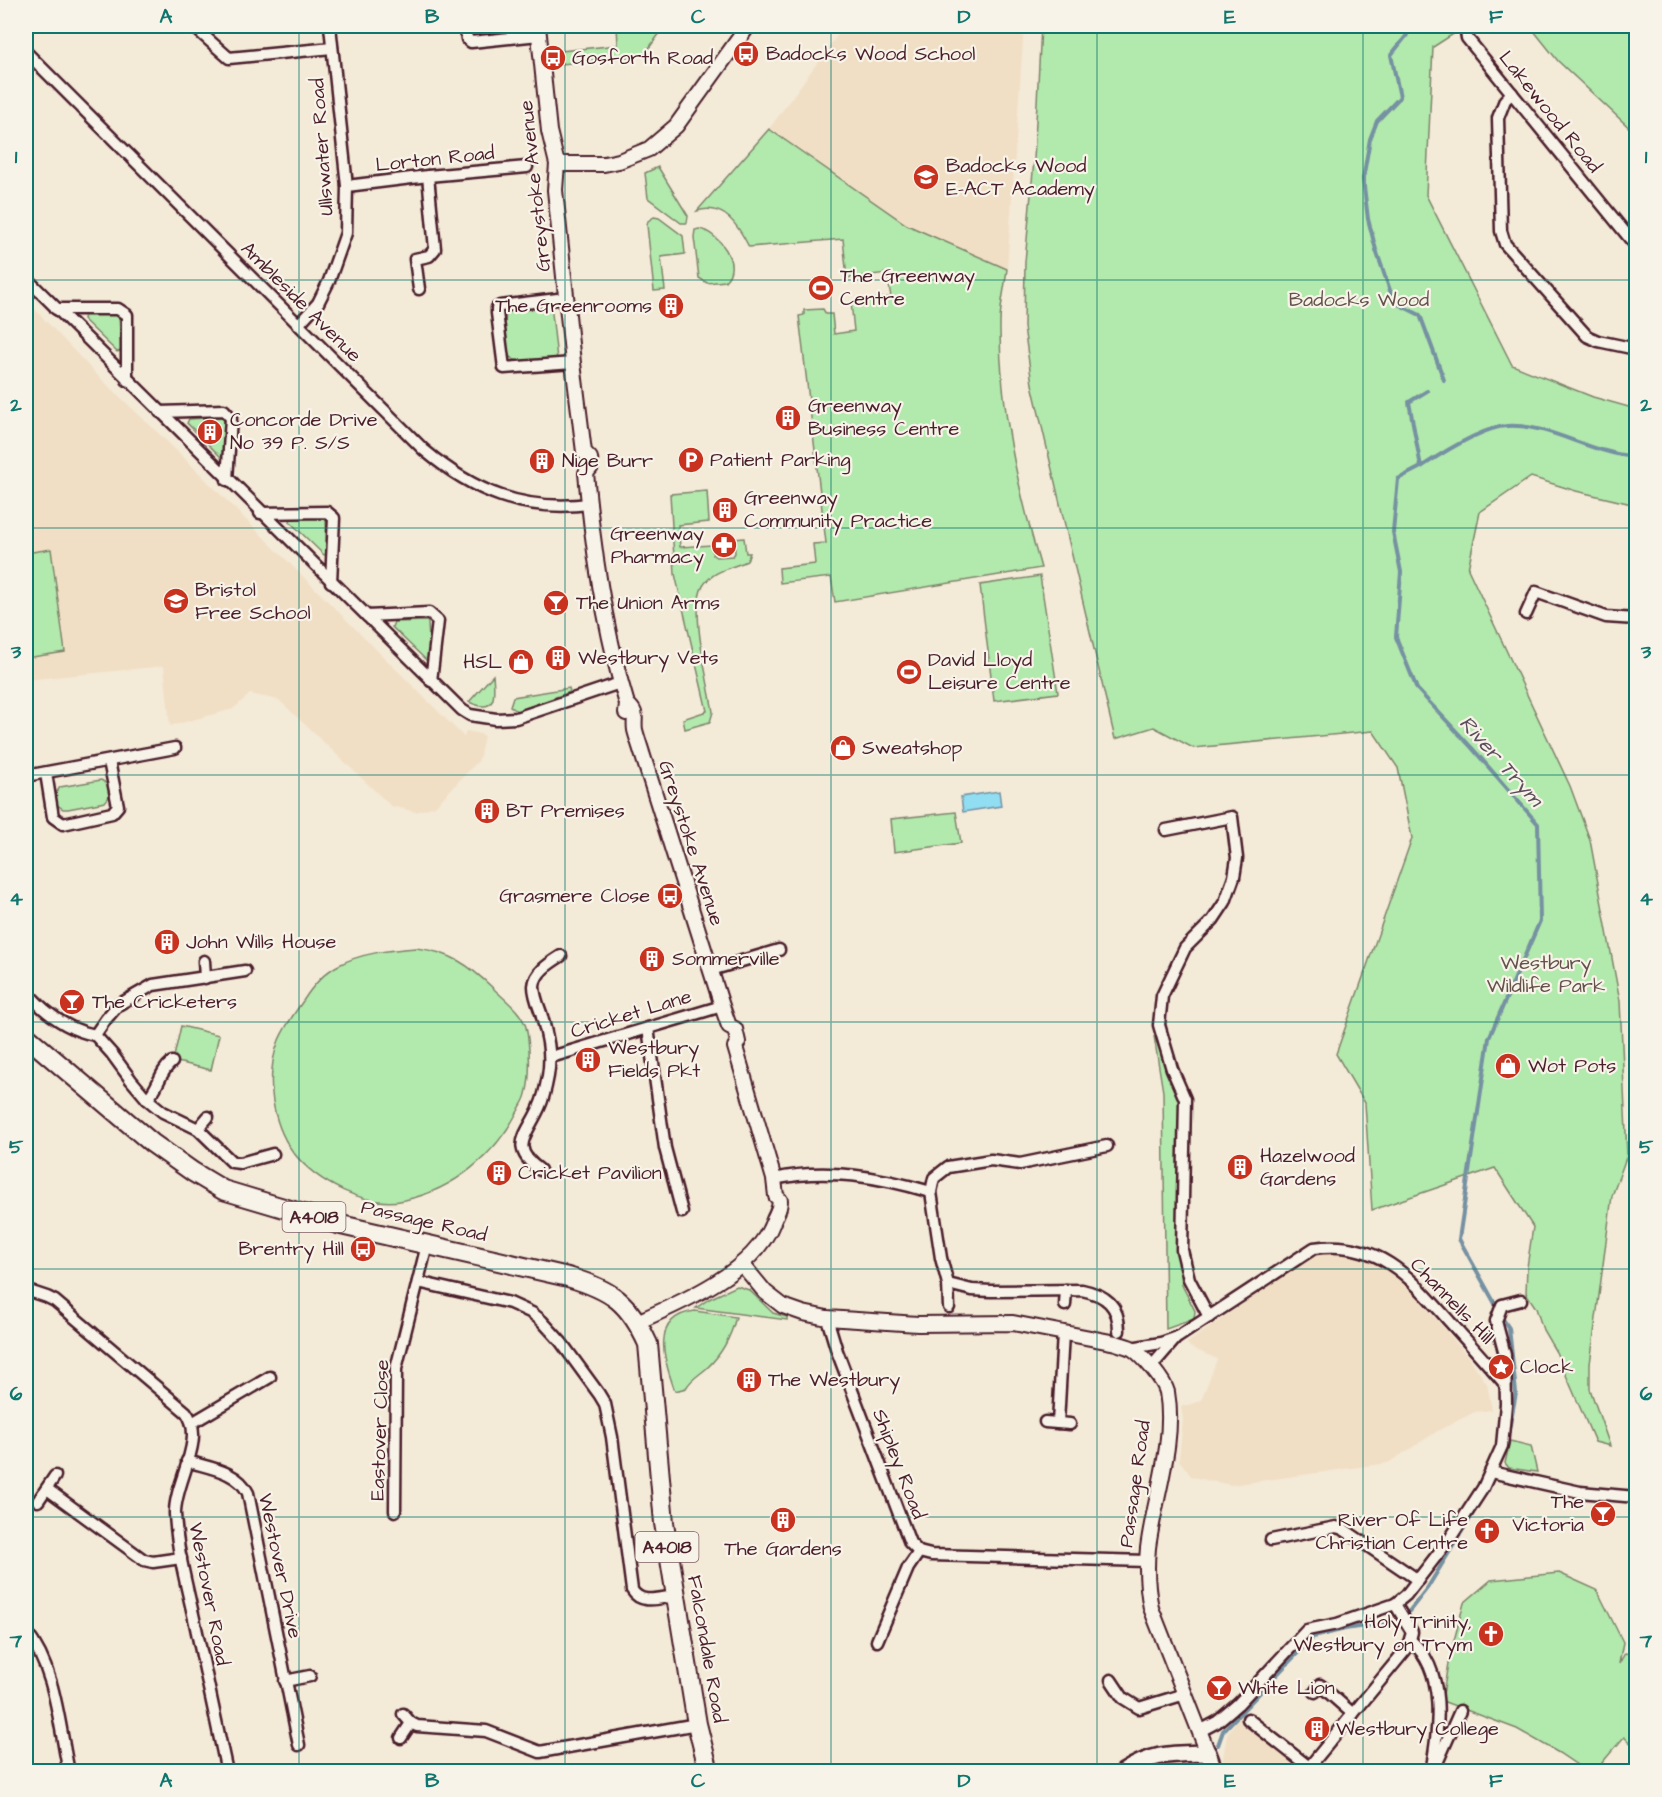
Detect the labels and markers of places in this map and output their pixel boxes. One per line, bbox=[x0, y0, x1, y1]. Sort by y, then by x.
bus stop icon: Badocks Wood School bbox=[731, 39, 761, 69]
place label: Badocks Wood School bbox=[766, 40, 976, 68]
bus stop icon: Gosforth Road bbox=[538, 43, 568, 73]
place label: Gosforth Road bbox=[572, 44, 713, 72]
place label: Badocks Wood E-ACT Academy bbox=[946, 152, 1095, 204]
school or university icon: Badocks Wood E-ACT Academy bbox=[911, 162, 941, 192]
place label: The Greenway Centre bbox=[840, 262, 975, 313]
sports icon: The Greenway Centre bbox=[806, 273, 836, 303]
building icon: The Greenrooms bbox=[656, 291, 686, 321]
place label: The Greenrooms bbox=[495, 292, 652, 320]
place label: Greenway Business Centre bbox=[808, 392, 959, 443]
building icon: Greenway Business Centre bbox=[773, 403, 803, 433]
place label: Concorde Drive No 39 P. S/S bbox=[230, 406, 378, 457]
building icon: Concorde Drive No 39 P. S/S bbox=[195, 417, 225, 447]
parking icon: Patient Parking bbox=[676, 445, 706, 475]
building icon: Nige Burr bbox=[527, 446, 557, 476]
place label: Patient Parking bbox=[710, 446, 851, 475]
place label: Nige Burr bbox=[562, 447, 653, 476]
place label: Greenway Community Practice bbox=[744, 484, 932, 536]
building icon: Greenway Community Practice bbox=[710, 495, 740, 525]
place label: Greenway Pharmacy bbox=[610, 520, 704, 572]
pharmacy icon: Greenway Pharmacy bbox=[709, 530, 739, 560]
place label: Bristol Free School bbox=[195, 576, 311, 627]
school or university icon: Bristol Free School bbox=[161, 586, 191, 616]
bar icon: The Union Arms bbox=[541, 588, 571, 618]
place label: The Union Arms bbox=[576, 589, 720, 617]
building icon: Westbury Vets bbox=[543, 643, 573, 673]
place label: Westbury Vets bbox=[578, 644, 719, 673]
place label: David Lloyd Leisure Centre bbox=[928, 646, 1071, 697]
shop icon: HSL bbox=[506, 647, 536, 677]
place label: HSL bbox=[463, 648, 502, 676]
sports icon: David Lloyd Leisure Centre bbox=[894, 657, 924, 687]
shop icon: Sweatshop bbox=[828, 733, 858, 763]
place label: Sweatshop bbox=[862, 734, 962, 762]
building icon: BT Premises bbox=[472, 796, 502, 826]
place label: BT Premises bbox=[506, 797, 625, 825]
bus stop icon: Grasmere Close bbox=[655, 881, 685, 911]
place label: Grasmere Close bbox=[499, 882, 650, 910]
building icon: John Wills House bbox=[152, 927, 182, 957]
place label: John Wills House bbox=[186, 928, 336, 956]
building icon: Sommerville bbox=[637, 944, 667, 974]
place label: Sommerville bbox=[672, 945, 780, 973]
bar icon: The Cricketers bbox=[57, 987, 87, 1017]
place label: The Cricketers bbox=[92, 988, 237, 1016]
place label: Westbury Fields Pkt bbox=[608, 1034, 700, 1085]
building icon: Westbury Fields Pkt bbox=[573, 1045, 603, 1075]
shop icon: Wot Pots bbox=[1493, 1051, 1523, 1081]
place label: Wot Pots bbox=[1528, 1052, 1616, 1080]
place label: Hazelwood Gardens bbox=[1260, 1142, 1355, 1193]
building icon: Hazelwood Gardens bbox=[1225, 1152, 1255, 1182]
building icon: Cricket Pavilion bbox=[484, 1158, 514, 1188]
place label: Cricket Pavilion bbox=[518, 1159, 662, 1187]
bus stop icon: Brentry Hill bbox=[348, 1234, 378, 1264]
place label: Brentry Hill bbox=[238, 1235, 344, 1264]
place icon: Clock bbox=[1486, 1352, 1516, 1382]
place label: Clock bbox=[1520, 1353, 1574, 1381]
building icon: The Westbury bbox=[734, 1365, 764, 1395]
place label: The Westbury bbox=[768, 1366, 900, 1395]
place label: The Victoria bbox=[1512, 1488, 1584, 1539]
bar icon: The Victoria bbox=[1588, 1499, 1618, 1529]
building icon: The Gardens bbox=[768, 1505, 798, 1535]
place label: River Of Life Christian Centre bbox=[1316, 1506, 1468, 1557]
church icon: River Of Life Christian Centre bbox=[1472, 1516, 1502, 1546]
place label: The Gardens bbox=[724, 1535, 842, 1563]
place label: Holy Trinity, Westbury on Trym bbox=[1294, 1608, 1472, 1660]
church icon: Holy Trinity, Westbury on Trym bbox=[1476, 1619, 1506, 1649]
bar icon: White Lion bbox=[1204, 1673, 1234, 1703]
place label: White Lion bbox=[1238, 1674, 1335, 1702]
building icon: Westbury College bbox=[1302, 1714, 1332, 1744]
place label: Westbury College bbox=[1336, 1715, 1499, 1744]

